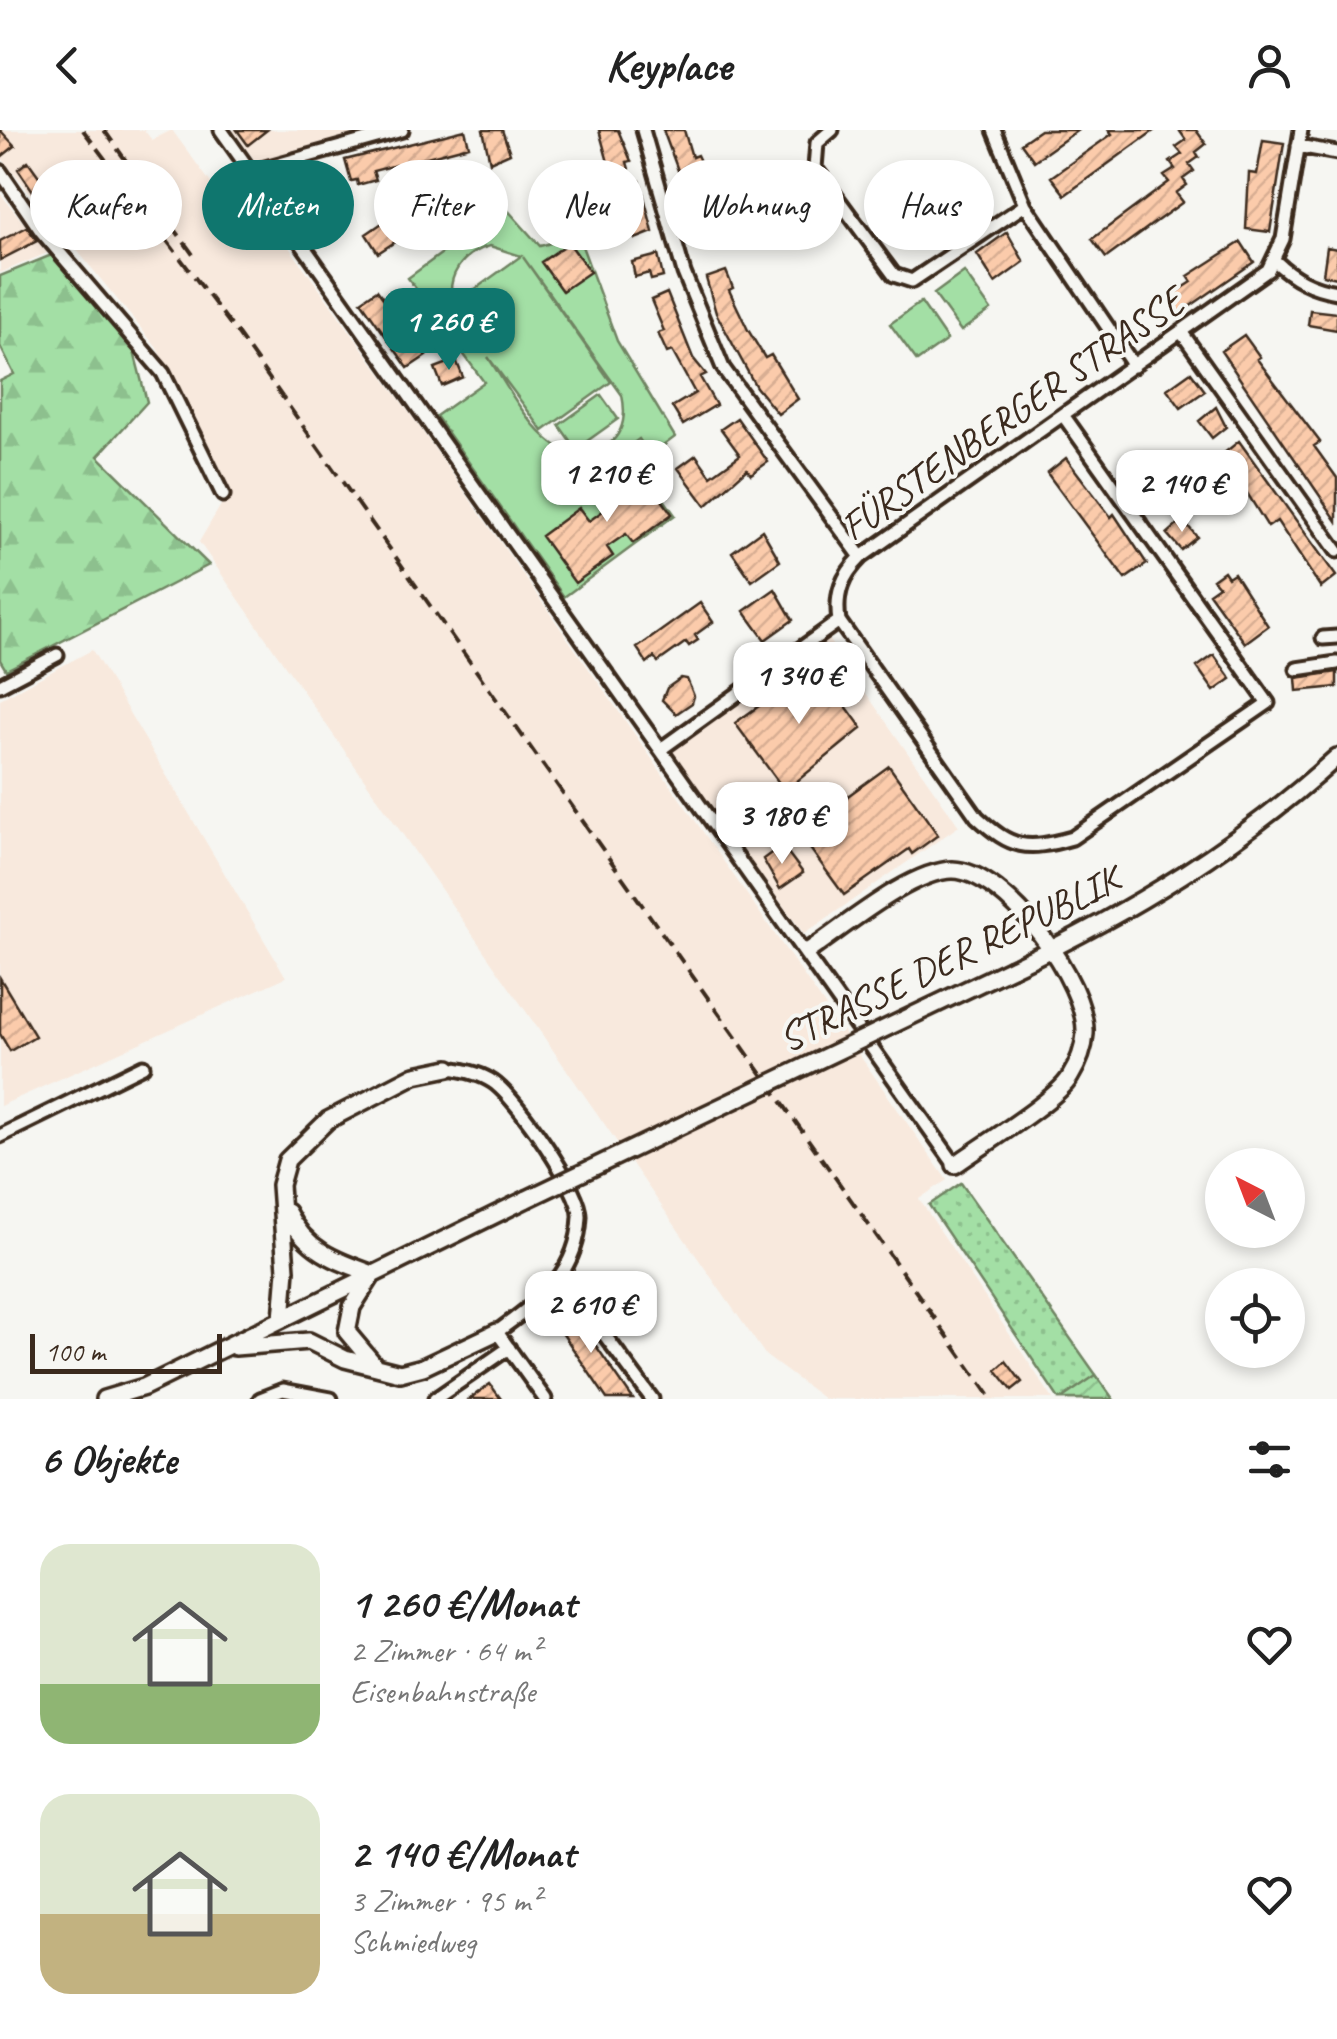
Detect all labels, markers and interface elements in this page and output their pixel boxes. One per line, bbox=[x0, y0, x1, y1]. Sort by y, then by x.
text: Keyplace bbox=[605, 37, 732, 94]
icon: back bbox=[40, 38, 95, 93]
icon: person bbox=[1242, 38, 1297, 93]
chip: Kaufen bbox=[30, 160, 182, 250]
chip: Mieten bbox=[202, 160, 354, 250]
chip: Filter bbox=[374, 160, 508, 250]
chip: Neu bbox=[528, 160, 644, 250]
chip: Wohnung bbox=[664, 160, 844, 250]
chip: Haus bbox=[864, 160, 994, 250]
street label: FÜRSTENBERGER STRASSE bbox=[831, 274, 1198, 552]
pin: 1 260 € bbox=[357, 288, 541, 373]
text: 1 260 € bbox=[405, 300, 493, 341]
pin: 1 210 € bbox=[515, 440, 699, 525]
pin: 2 140 € bbox=[1090, 450, 1274, 535]
text: 1 210 € bbox=[563, 452, 651, 493]
text: 2 140 € bbox=[1138, 462, 1226, 503]
pin: 1 340 € bbox=[707, 642, 891, 727]
text: 1 340 € bbox=[755, 654, 843, 695]
pin: 3 180 € bbox=[690, 782, 874, 867]
text: 3 180 € bbox=[738, 794, 826, 835]
street label: STRASSE DER REPUBLIK bbox=[770, 852, 1133, 1063]
north arrow bbox=[1205, 1148, 1305, 1248]
map controls bbox=[1205, 1148, 1305, 1368]
button: locate bbox=[1205, 1268, 1305, 1368]
pin: 2 610 € bbox=[499, 1271, 683, 1356]
text: 2 610 € bbox=[547, 1283, 635, 1324]
scale bar bbox=[30, 1329, 222, 1374]
text: 100 m bbox=[45, 1334, 105, 1369]
icon: filters bbox=[1242, 1432, 1297, 1487]
text: 6 Objekte bbox=[40, 1433, 176, 1486]
text: 1 260 €/Monat bbox=[350, 1577, 576, 1630]
icon: home bbox=[120, 1584, 240, 1704]
icon: heart bbox=[1242, 1617, 1297, 1672]
text: 2 Zimmer · 64 m² bbox=[350, 1630, 540, 1671]
text: Eisenbahnstraße bbox=[350, 1671, 535, 1712]
text: 2 140 €/Monat bbox=[350, 1827, 575, 1880]
icon: home bbox=[120, 1834, 240, 1954]
icon: heart bbox=[1242, 1867, 1297, 1922]
text: 3 Zimmer · 95 m² bbox=[350, 1880, 540, 1921]
text: Schmiedweg bbox=[350, 1921, 476, 1962]

